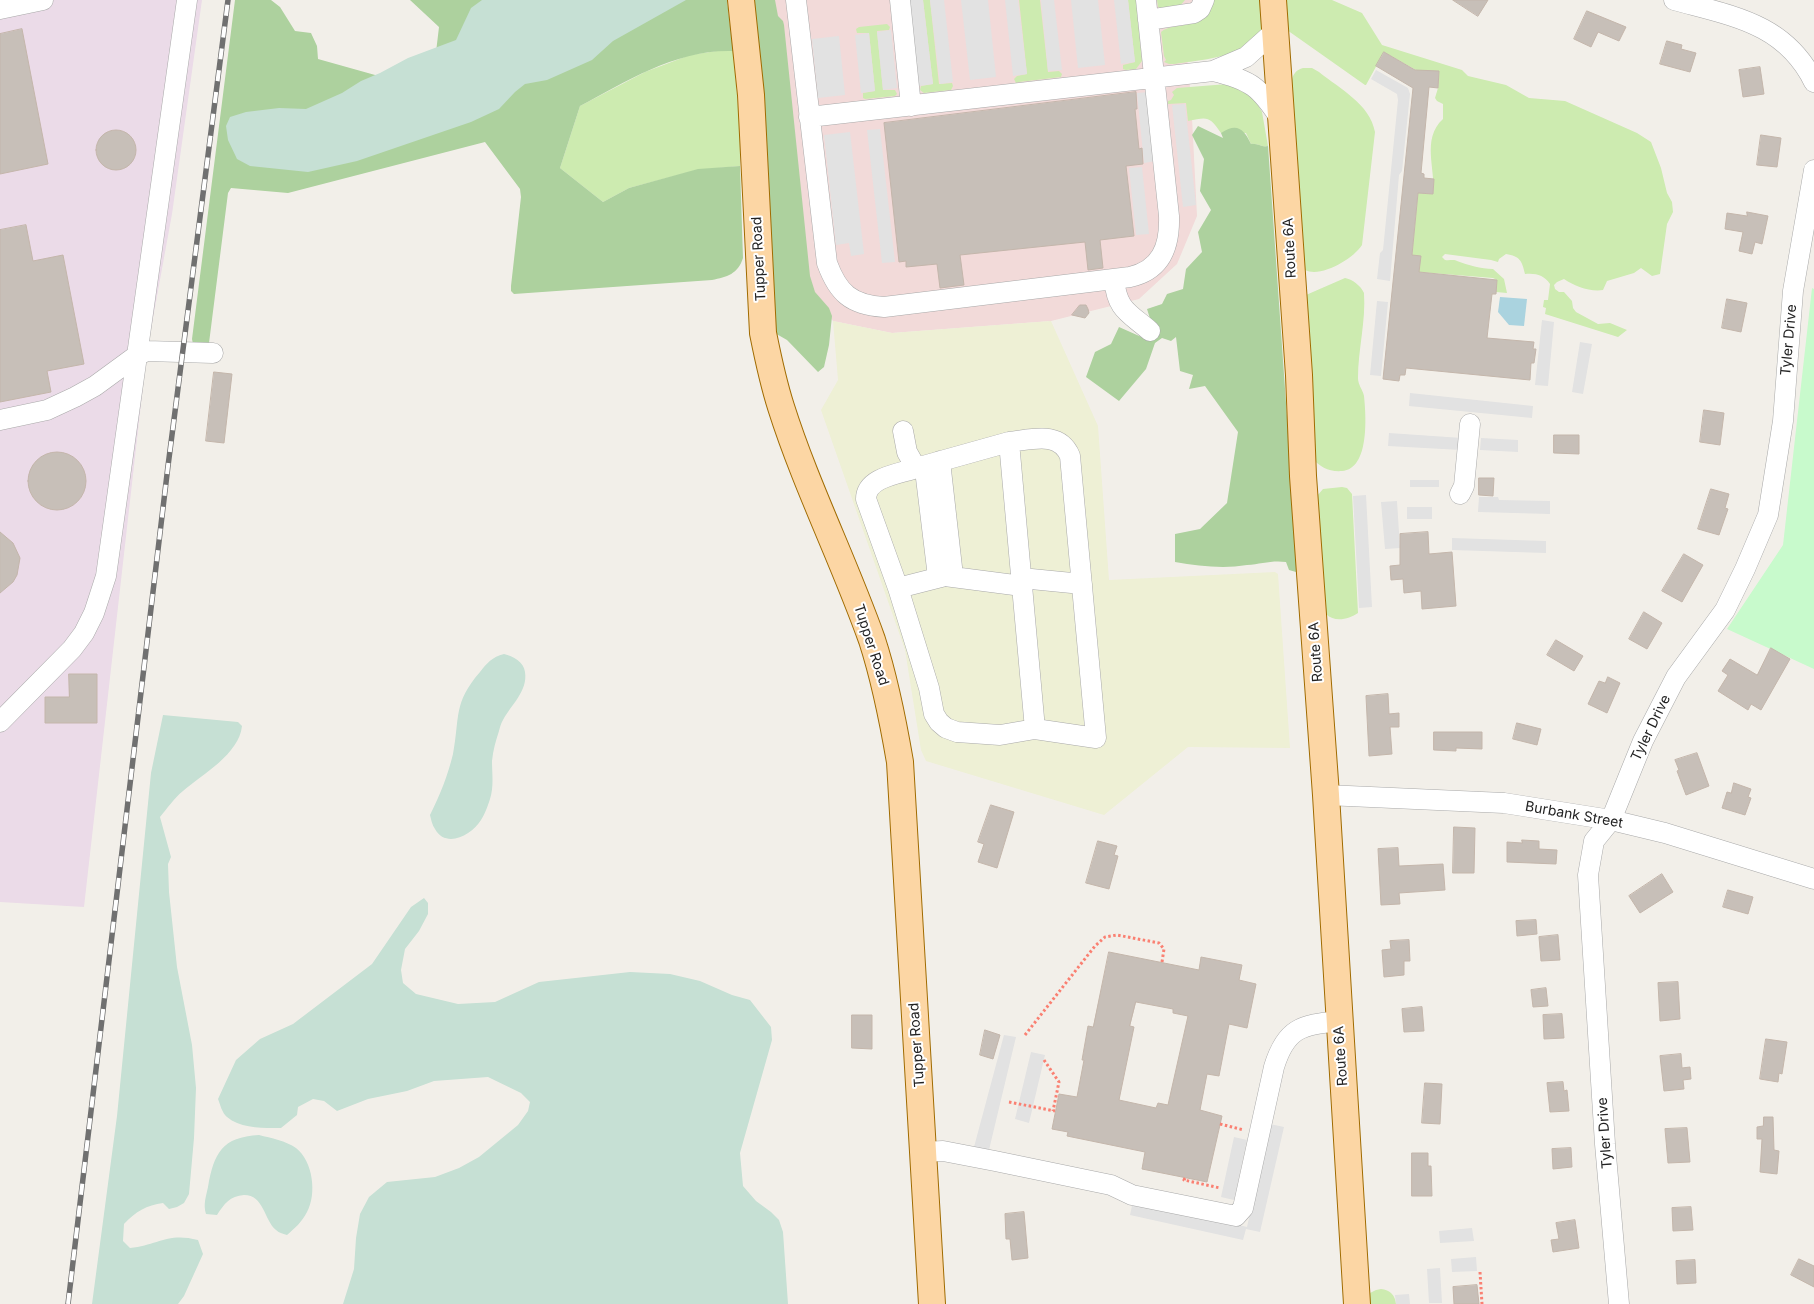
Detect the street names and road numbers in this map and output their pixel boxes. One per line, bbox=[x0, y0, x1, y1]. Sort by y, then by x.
street label: Tupper Road bbox=[748, 216, 770, 302]
street label: Route 6A bbox=[1280, 217, 1300, 279]
street label: Tyler Drive bbox=[1778, 304, 1800, 376]
street label: Tupper Road bbox=[850, 602, 892, 688]
street label: Route 6A bbox=[1306, 621, 1326, 683]
street label: Tyler Drive bbox=[1628, 692, 1674, 764]
street label: Burbank Street bbox=[1524, 798, 1624, 832]
street label: Tupper Road bbox=[906, 1002, 928, 1088]
street label: Route 6A bbox=[1331, 1025, 1351, 1087]
street label: Tyler Drive bbox=[1594, 1097, 1616, 1169]

